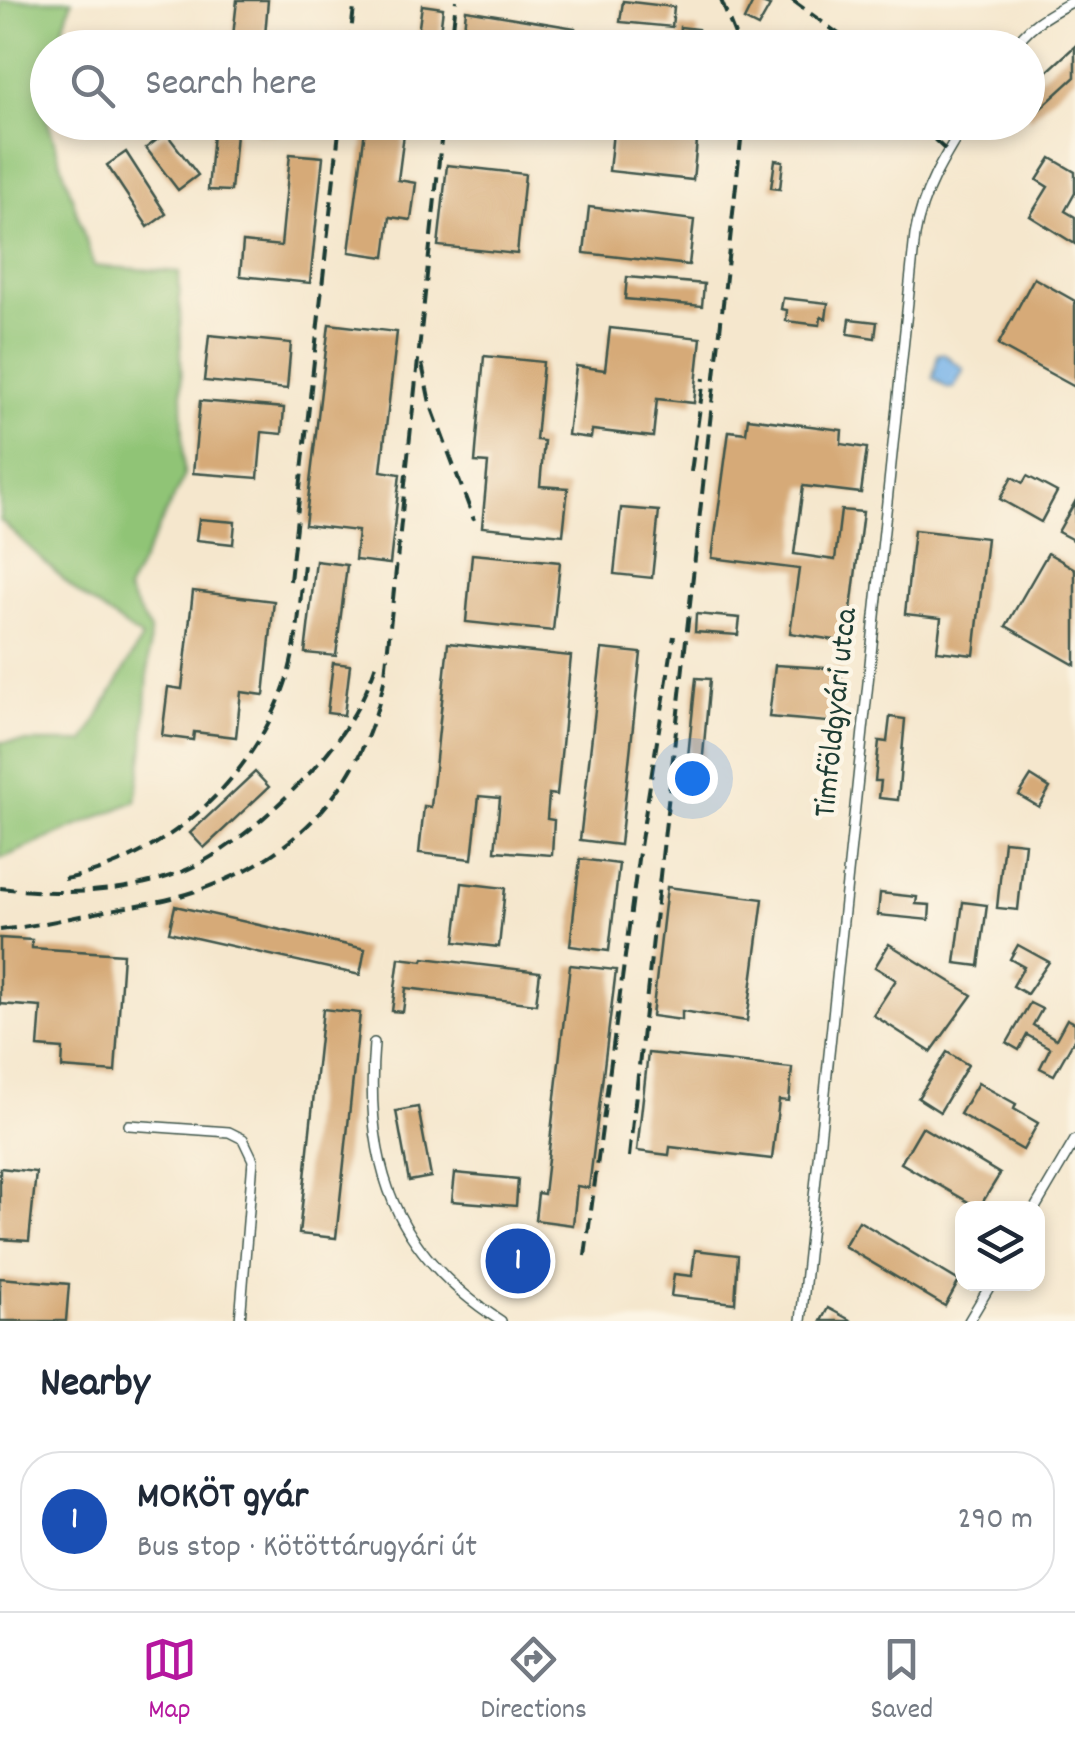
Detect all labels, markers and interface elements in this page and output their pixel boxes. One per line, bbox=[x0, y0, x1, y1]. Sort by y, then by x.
search box bbox=[30, 30, 1045, 140]
icon: search bbox=[65, 58, 120, 113]
text: Search here bbox=[145, 58, 317, 113]
street label: Timföldgyári utca bbox=[804, 605, 872, 820]
your location bbox=[667, 753, 718, 804]
map controls bbox=[955, 1201, 1045, 1291]
button: layers bbox=[955, 1201, 1045, 1291]
pin: 1 bbox=[486, 1224, 550, 1298]
text: Nearby bbox=[40, 1356, 150, 1416]
text: MOKÖT gyár bbox=[137, 1471, 308, 1526]
text: 1 bbox=[71, 1498, 78, 1544]
text: 290 m bbox=[958, 1498, 1033, 1544]
text: Bus stop · Kötöttárugyári út bbox=[137, 1526, 477, 1572]
tab: Map bbox=[142, 1632, 197, 1732]
tab: Directions bbox=[481, 1632, 587, 1732]
tab: Saved bbox=[871, 1632, 933, 1732]

